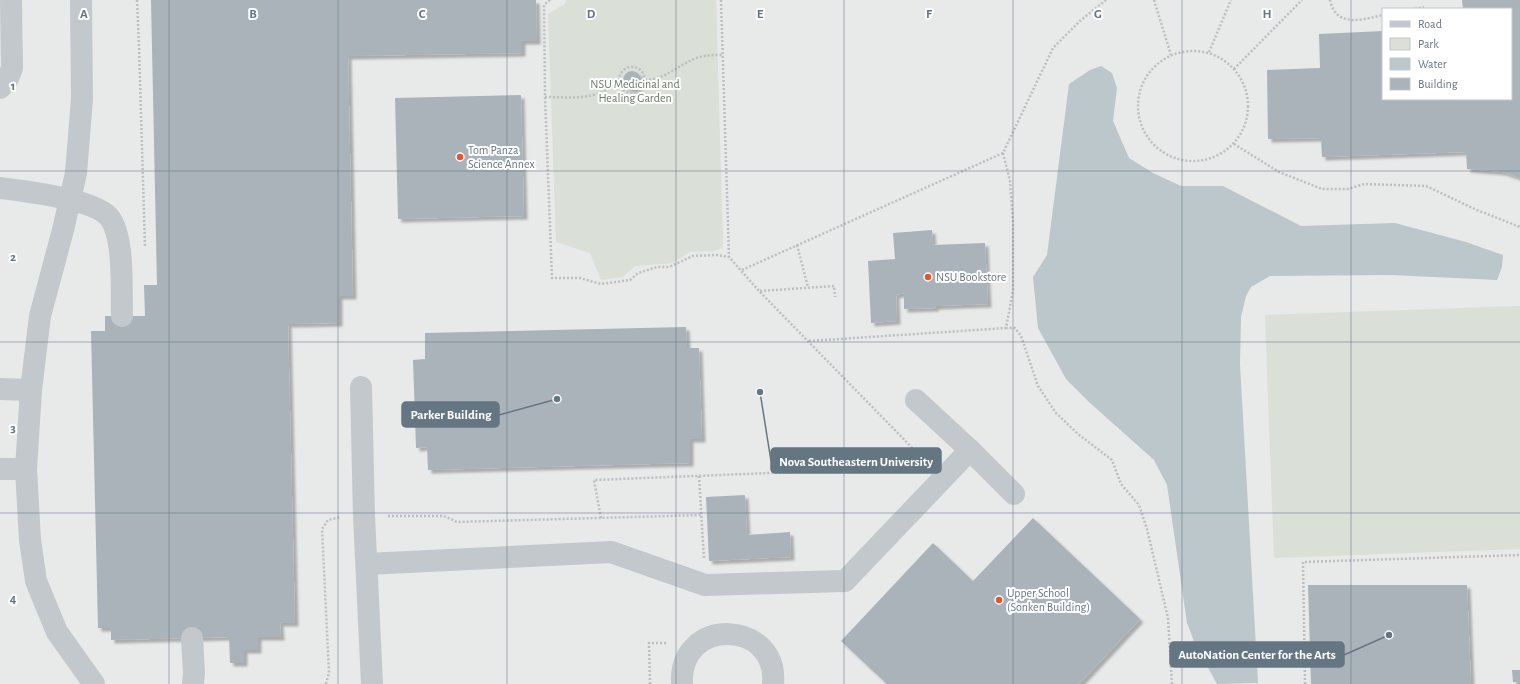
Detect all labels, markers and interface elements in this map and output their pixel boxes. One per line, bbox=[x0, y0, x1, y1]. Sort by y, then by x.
text: A bbox=[80, 8, 88, 21]
text: B bbox=[249, 8, 257, 21]
text: C bbox=[419, 8, 426, 21]
text: D bbox=[587, 8, 596, 21]
text: E bbox=[757, 8, 764, 21]
text: F bbox=[926, 8, 933, 21]
text: G bbox=[1094, 8, 1102, 21]
text: H bbox=[1262, 8, 1272, 21]
legend bbox=[1382, 8, 1512, 100]
text: Road bbox=[1418, 18, 1442, 30]
text: Park bbox=[1418, 38, 1439, 50]
text: Water bbox=[1418, 58, 1447, 70]
park label: NSU Medicinal and Healing Garden bbox=[590, 78, 680, 104]
text: Building bbox=[1418, 78, 1458, 90]
text: 1 bbox=[11, 80, 15, 93]
place label: Tom Panza Science Annex bbox=[468, 144, 535, 170]
marker: Tom Panza Science Annex bbox=[455, 152, 465, 162]
text: 2 bbox=[10, 251, 16, 264]
place label: NSU Bookstore bbox=[936, 271, 1006, 283]
marker: NSU Bookstore bbox=[923, 272, 933, 282]
callout: Parker Building bbox=[402, 402, 499, 427]
text: Parker Building bbox=[410, 409, 492, 422]
text: 3 bbox=[10, 422, 16, 435]
callout: Nova Southeastern University bbox=[771, 448, 941, 473]
text: Nova Southeastern University bbox=[779, 456, 933, 469]
place label: Upper School (Sonken Building) bbox=[1007, 587, 1090, 613]
text: 4 bbox=[10, 593, 17, 606]
marker: Upper School (Sonken Building) bbox=[994, 595, 1004, 605]
callout: AutoNation Center for the Arts bbox=[1170, 642, 1344, 667]
text: AutoNation Center for the Arts bbox=[1178, 649, 1336, 662]

